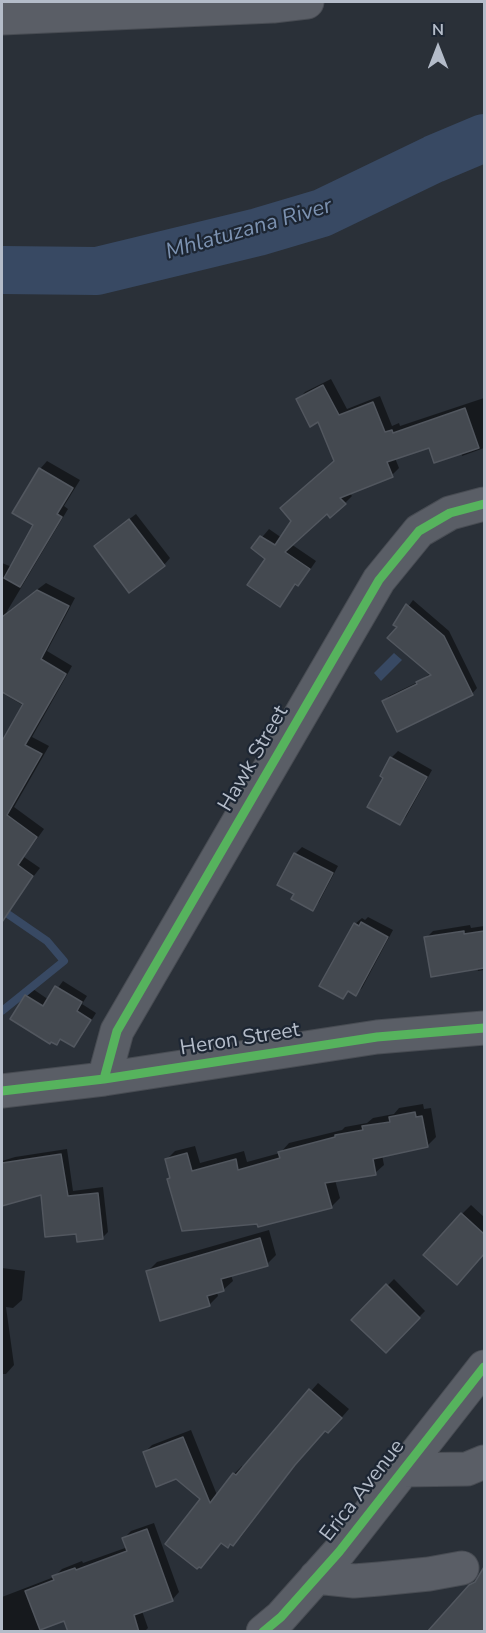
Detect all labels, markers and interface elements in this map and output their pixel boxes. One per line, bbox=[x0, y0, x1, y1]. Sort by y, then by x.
north arrow bbox=[408, 18, 468, 78]
text: N bbox=[432, 19, 444, 41]
water label: Mhlatuzana River bbox=[163, 194, 335, 266]
street label: Hawk Street bbox=[214, 702, 294, 816]
street label: Heron Street bbox=[178, 1018, 302, 1062]
street label: Erica Avenue bbox=[315, 1435, 411, 1547]

